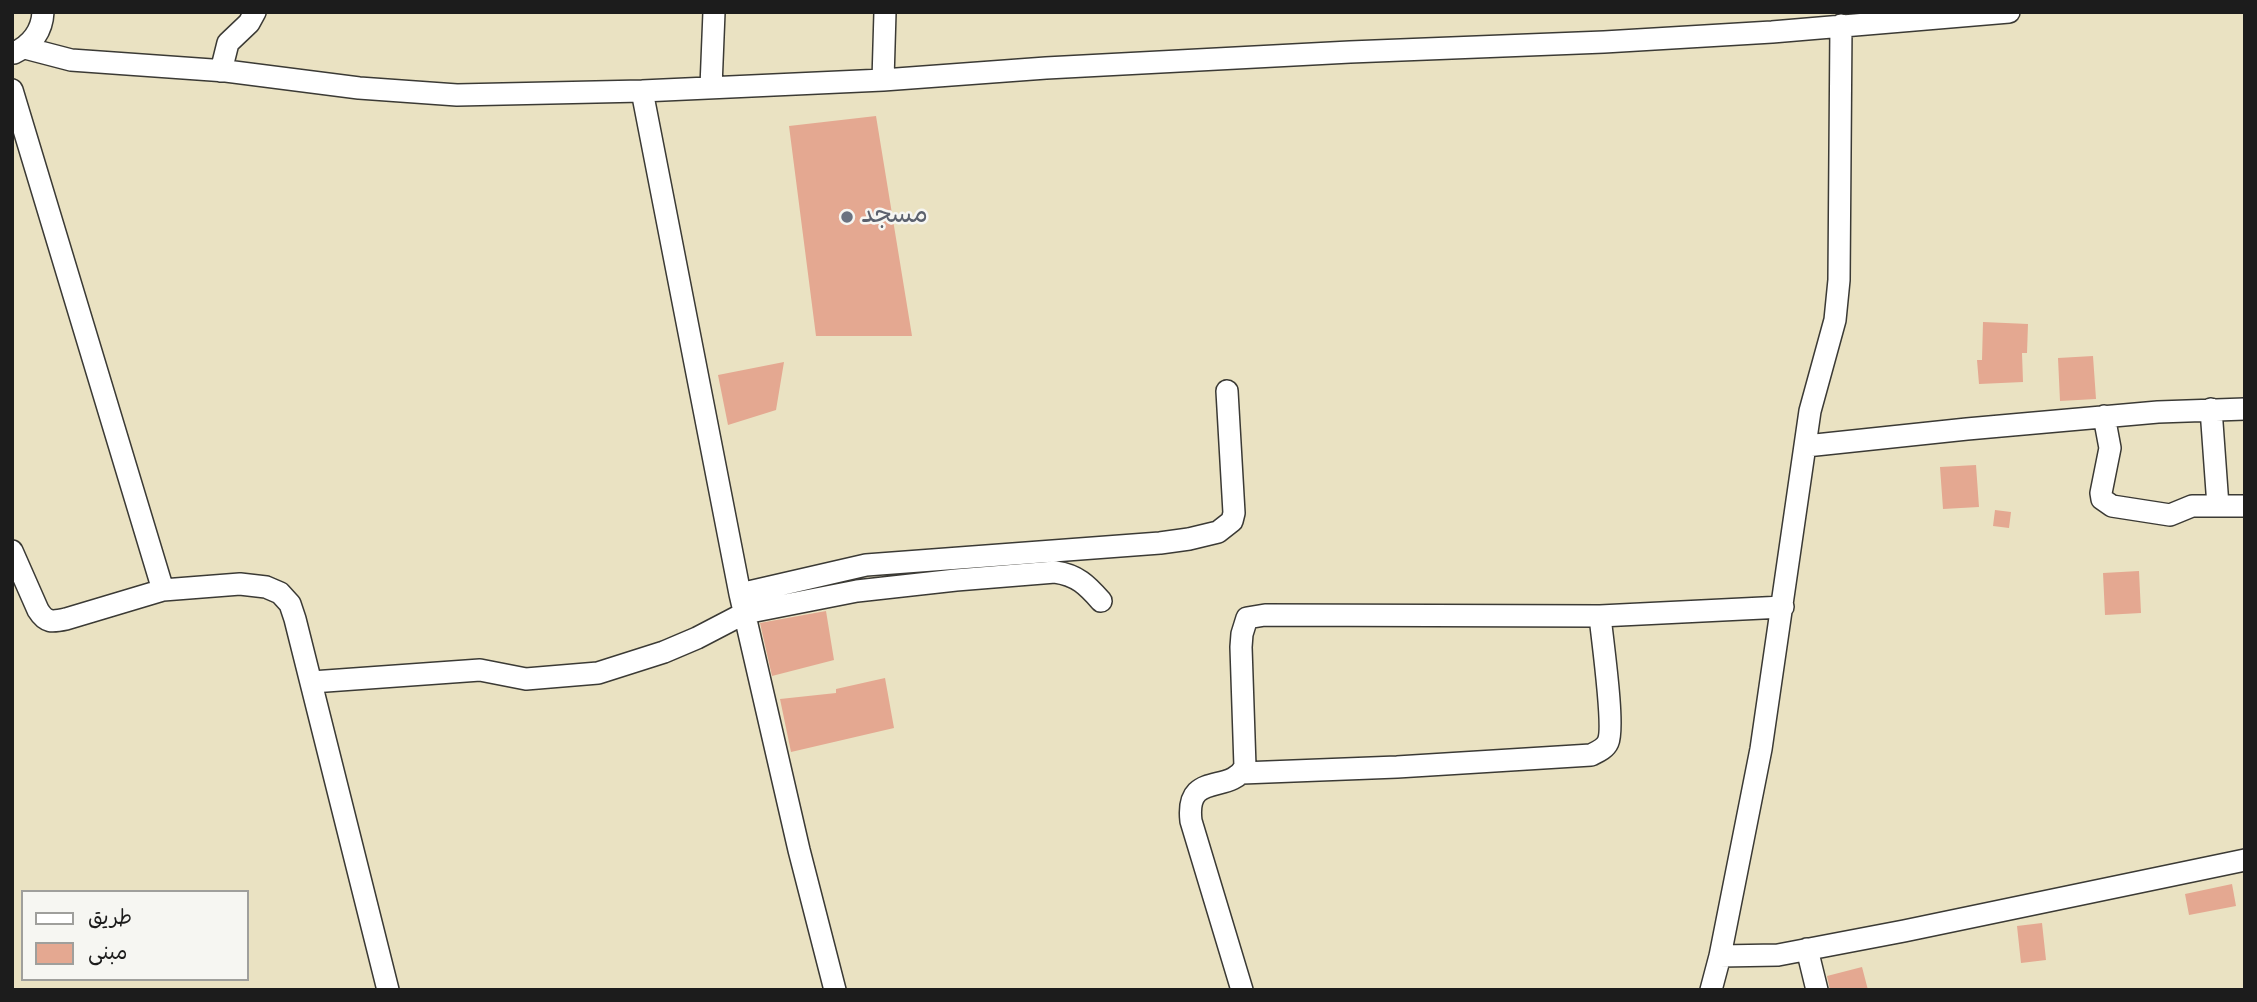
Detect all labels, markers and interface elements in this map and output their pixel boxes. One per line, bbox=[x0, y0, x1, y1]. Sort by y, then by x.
place label: مسجد bbox=[861, 201, 928, 233]
marker: مسجد bbox=[839, 209, 855, 225]
legend bbox=[21, 890, 248, 981]
text: طريق bbox=[88, 904, 132, 932]
text: مبنى bbox=[88, 939, 127, 967]

